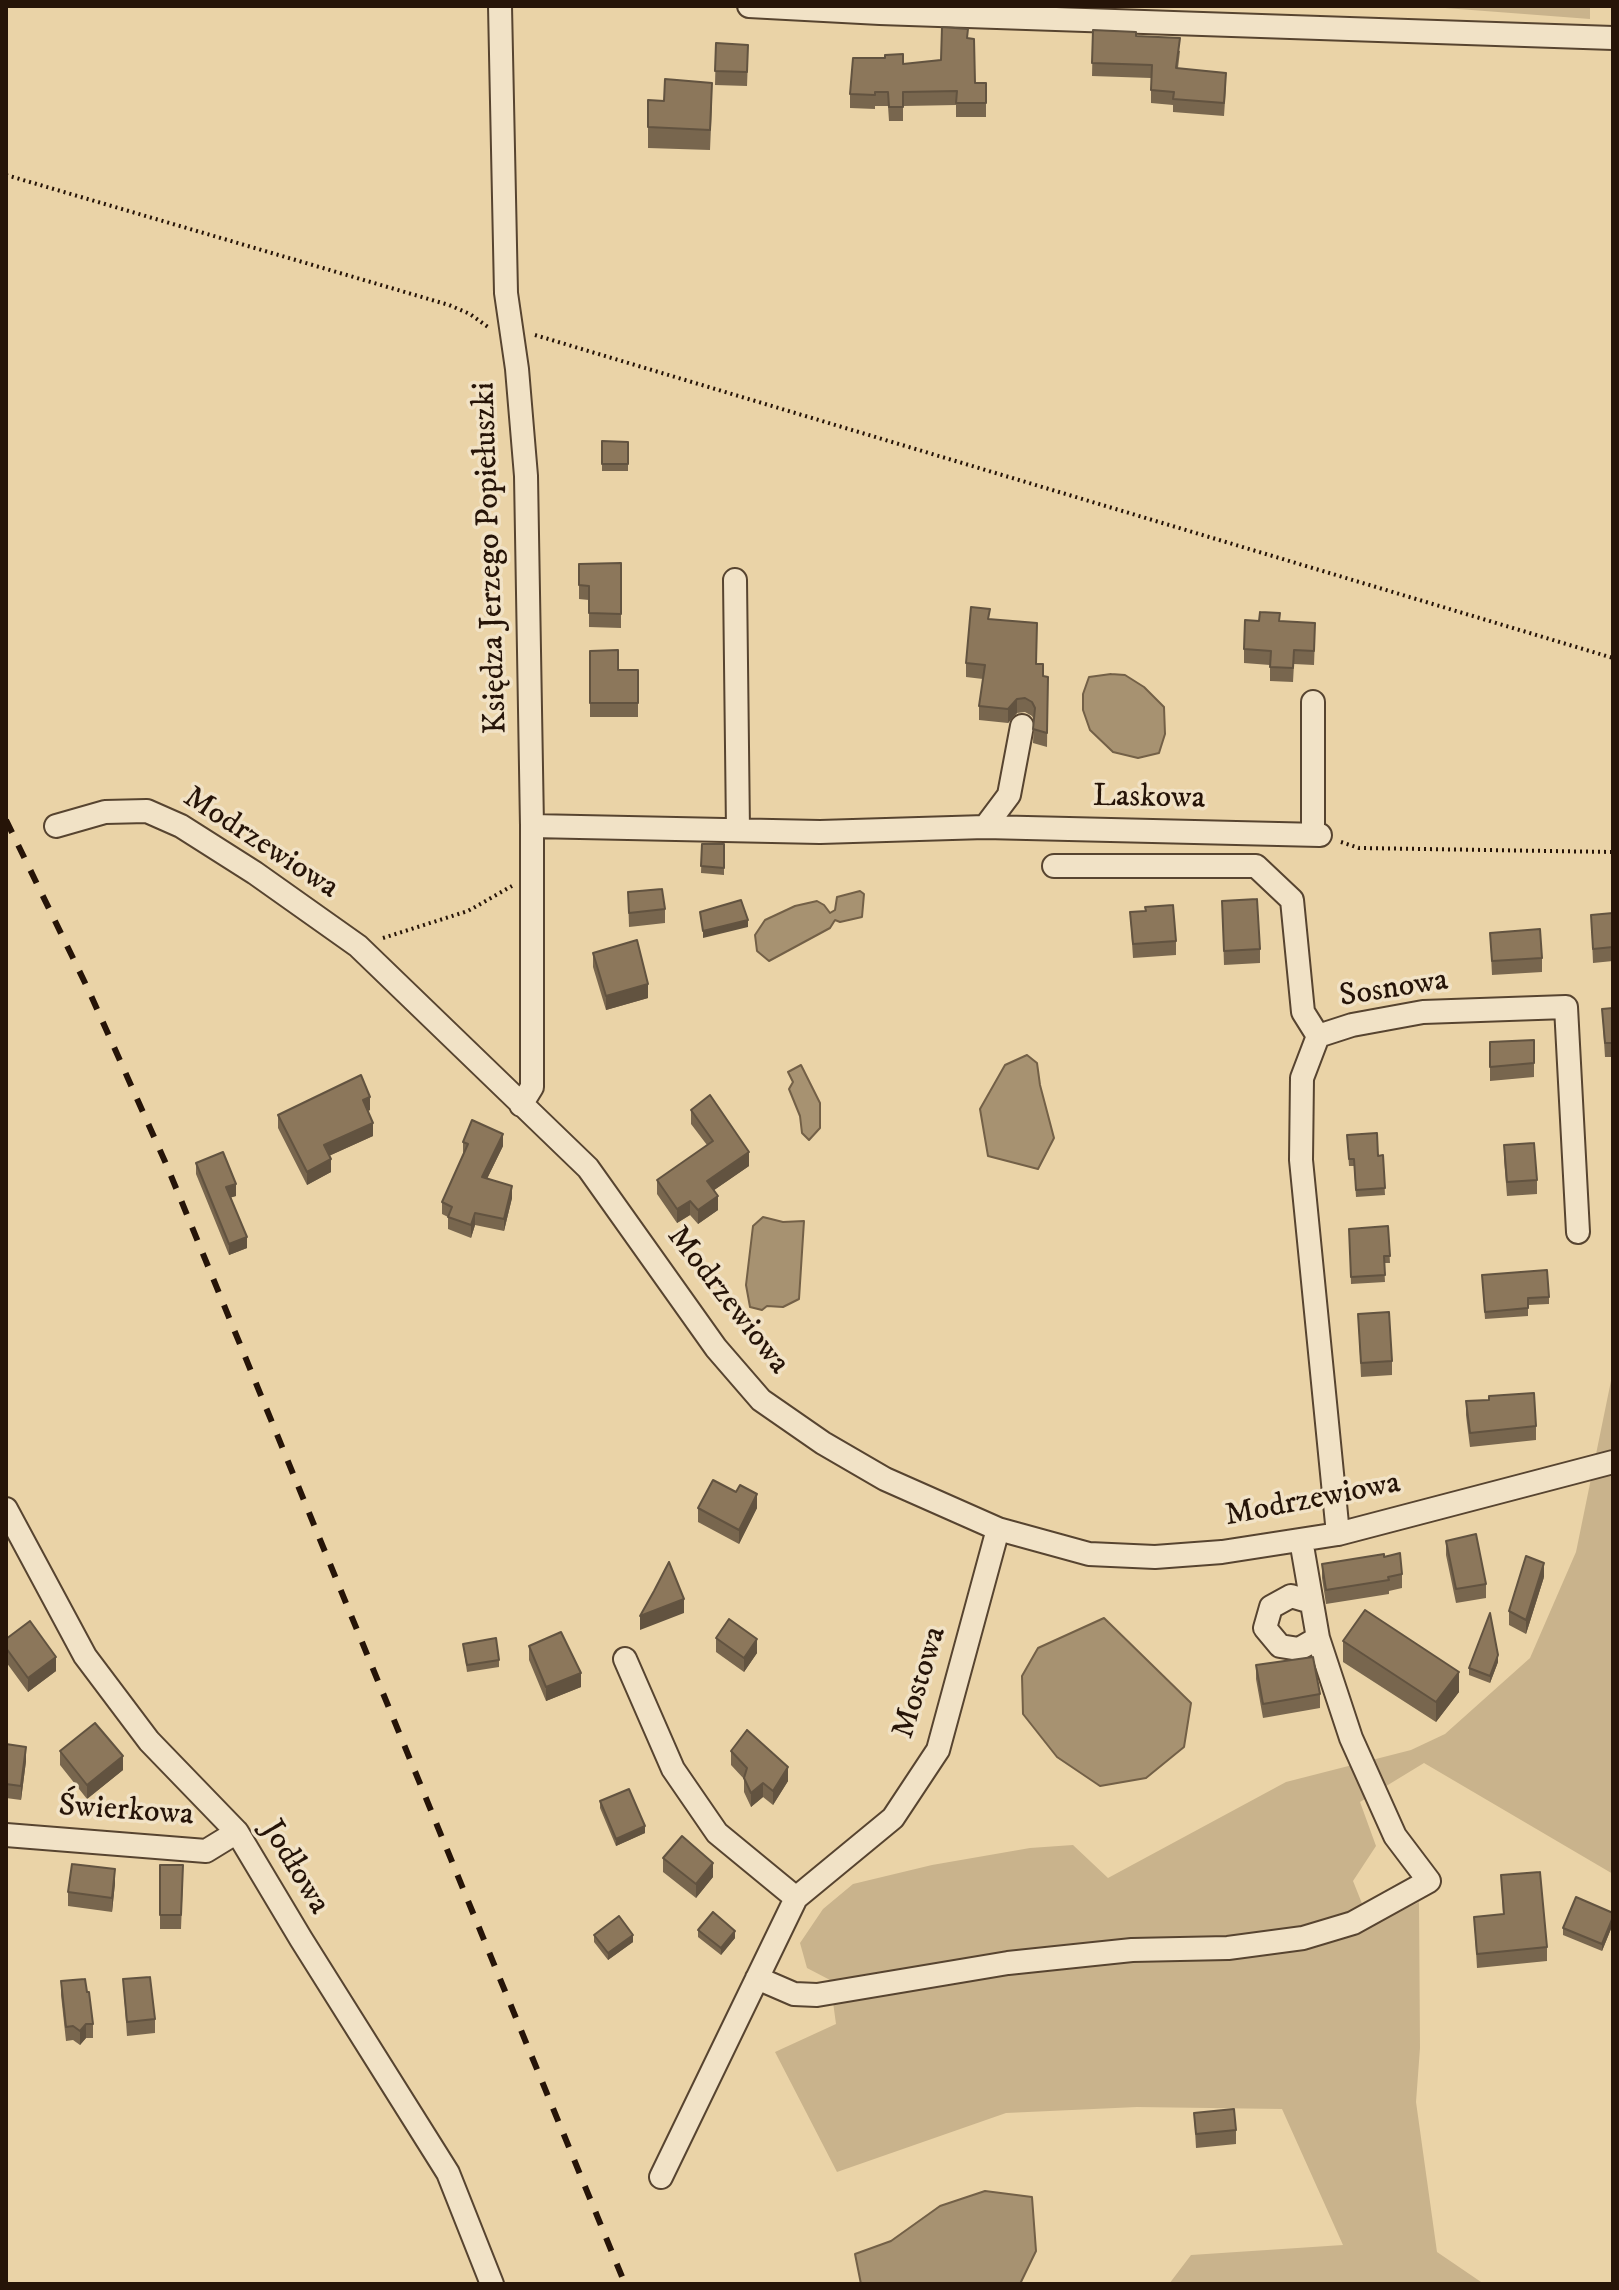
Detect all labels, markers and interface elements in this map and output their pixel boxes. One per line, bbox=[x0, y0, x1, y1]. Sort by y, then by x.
street label: Księdza Jerzego Popiełuszki bbox=[467, 381, 517, 735]
street label: Laskowa bbox=[1092, 779, 1206, 819]
street label: Modrzewiowa bbox=[175, 780, 345, 908]
street label: Sosnowa bbox=[1337, 962, 1451, 1018]
street label: Modrzewiowa bbox=[657, 1219, 797, 1383]
street label: Modrzewiowa bbox=[1222, 1465, 1404, 1537]
street label: Mostowa bbox=[886, 1622, 956, 1744]
street label: Świerkowa bbox=[57, 1788, 195, 1836]
street label: Jodłowa bbox=[251, 1814, 337, 1922]

